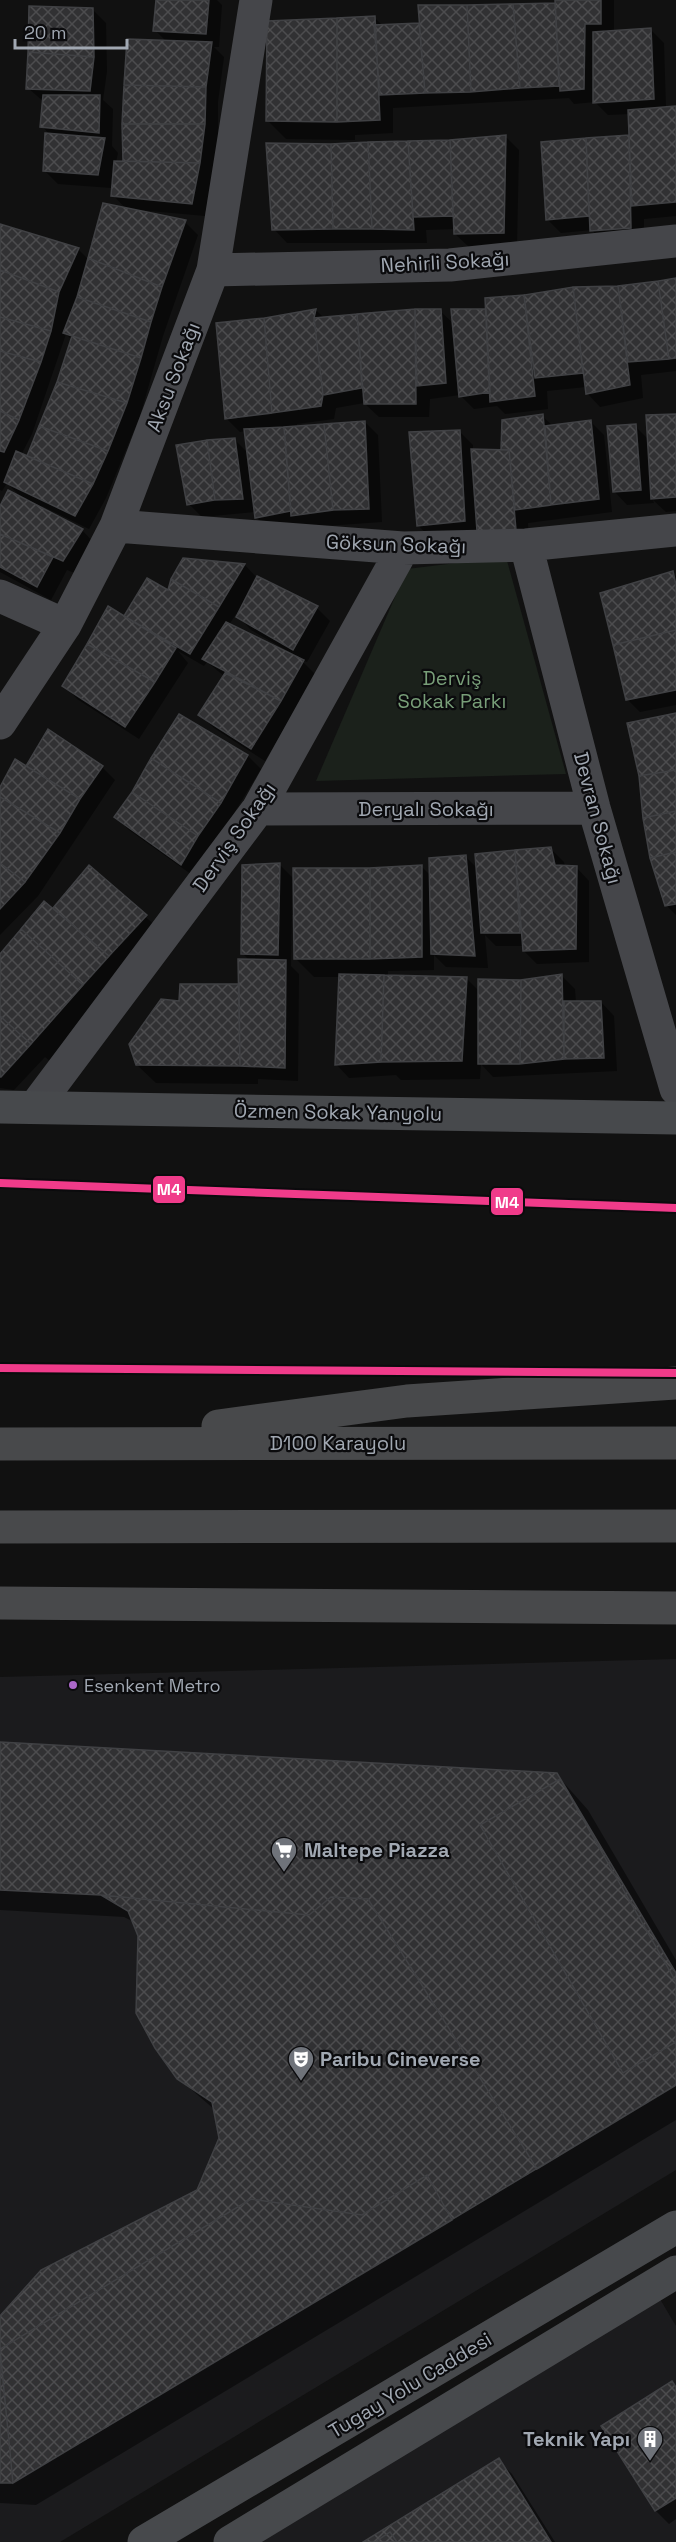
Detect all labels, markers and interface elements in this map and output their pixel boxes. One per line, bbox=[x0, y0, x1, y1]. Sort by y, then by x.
scale bar bbox=[15, 12, 128, 50]
text: 20 m bbox=[24, 21, 67, 44]
street label: Nehirli Sokağı bbox=[380, 246, 510, 278]
street label: Aksu Sokağı bbox=[140, 319, 206, 435]
street label: Göksun Sokağı bbox=[325, 529, 467, 559]
park label: Derviş Sokak Parkı bbox=[397, 665, 507, 714]
street label: Devran Sokağı bbox=[568, 749, 628, 887]
street label: Derviş Sokağı bbox=[187, 777, 281, 897]
street label: Deryalı Sokağı bbox=[358, 796, 494, 822]
street label: Özmen Sokak Yanyolu bbox=[234, 1097, 442, 1127]
line badge: M4 bbox=[152, 1175, 186, 1204]
text: M4 bbox=[157, 1179, 181, 1200]
line badge: M4 bbox=[490, 1187, 524, 1216]
text: M4 bbox=[495, 1192, 519, 1213]
street label: D100 Karayolu bbox=[270, 1430, 406, 1456]
place label: Esenkent Metro bbox=[84, 1674, 221, 1697]
marker: Esenkent Metro bbox=[67, 1679, 79, 1691]
supermarket icon: Maltepe Piazza bbox=[269, 1835, 299, 1873]
place label: Maltepe Piazza bbox=[304, 1837, 450, 1863]
theatre icon: Paribu Cineverse bbox=[286, 2044, 316, 2082]
place label: Paribu Cineverse bbox=[320, 2046, 481, 2072]
street label: Tugay Yolu Caddesi bbox=[324, 2326, 496, 2444]
building icon: Teknik Yapı bbox=[635, 2424, 665, 2462]
place label: Teknik Yapı bbox=[523, 2426, 630, 2452]

